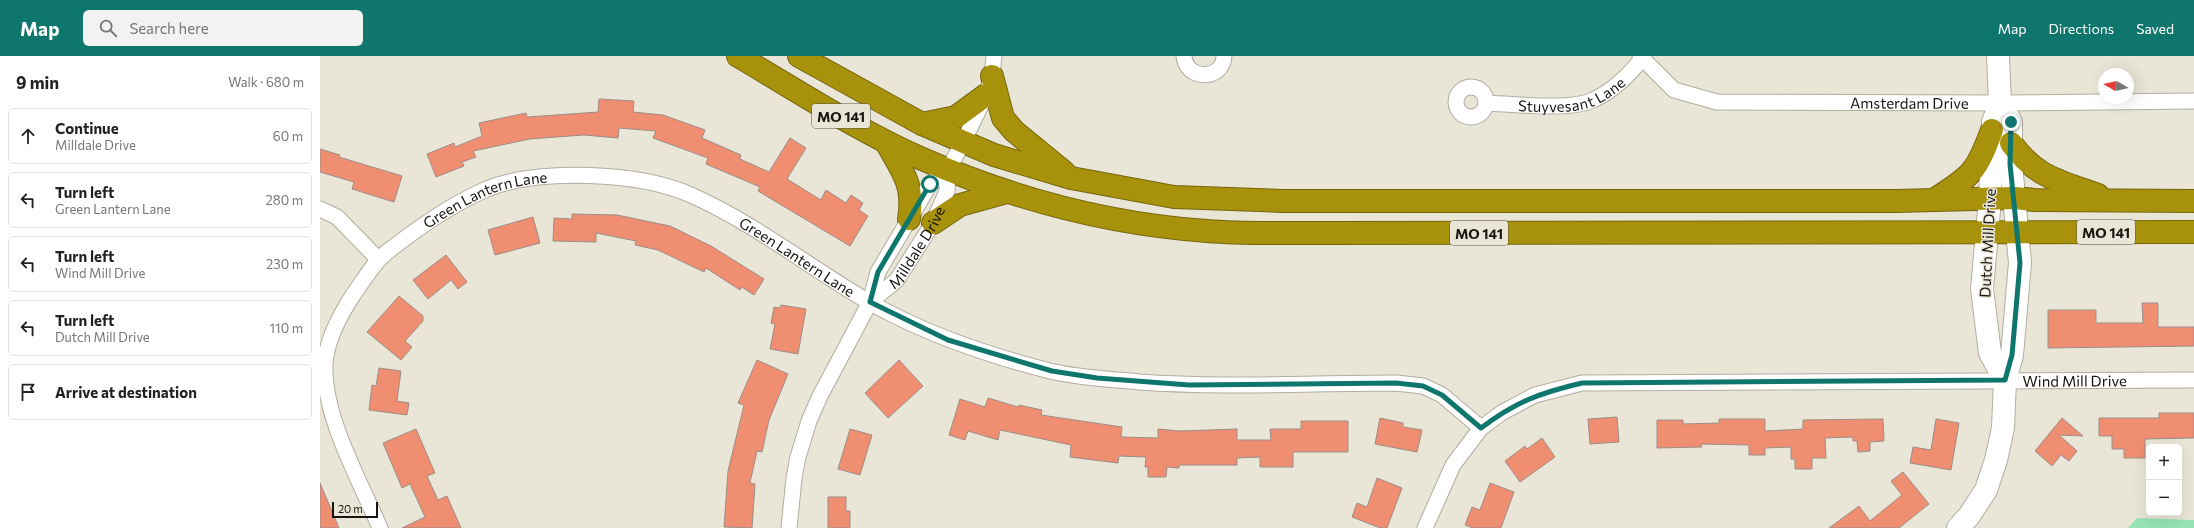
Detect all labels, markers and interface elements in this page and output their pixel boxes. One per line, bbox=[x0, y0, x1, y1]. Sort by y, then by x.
search box bbox=[83, 10, 363, 46]
text: Map bbox=[20, 17, 59, 40]
icon: search bbox=[97, 17, 119, 39]
text: Search here bbox=[129, 19, 209, 37]
text: Map bbox=[1998, 20, 2027, 37]
text: Directions bbox=[2049, 20, 2114, 37]
text: Saved bbox=[2136, 20, 2174, 37]
north arrow bbox=[2098, 68, 2134, 104]
text: 9 min bbox=[16, 72, 59, 93]
street label: Stuyvesant Lane bbox=[1518, 73, 1629, 115]
text: Walk · 680 m bbox=[228, 74, 304, 90]
street label: Amsterdam Drive bbox=[1850, 93, 1969, 112]
road number: MO 141 bbox=[812, 104, 870, 128]
route end bbox=[2002, 113, 2020, 131]
text: Continue bbox=[55, 119, 119, 137]
icon: ahead bbox=[17, 125, 39, 147]
text: 60 m bbox=[273, 128, 303, 144]
text: Milldale Drive bbox=[55, 137, 136, 153]
street label: Green Lantern Lane bbox=[419, 167, 548, 232]
route start bbox=[921, 175, 939, 193]
text: Turn left bbox=[55, 183, 114, 201]
street label: Dutch Mill Drive bbox=[1975, 188, 1999, 298]
icon: left bbox=[17, 189, 39, 211]
text: 280 m bbox=[266, 192, 303, 208]
text: Green Lantern Lane bbox=[55, 201, 171, 217]
street label: Milldale Drive bbox=[885, 203, 948, 292]
street label: Green Lantern Lane bbox=[736, 213, 858, 300]
road number: MO 141 bbox=[2077, 220, 2135, 244]
road number: MO 141 bbox=[1450, 221, 1508, 245]
text: Turn left bbox=[55, 247, 114, 265]
icon: left bbox=[17, 253, 39, 275]
text: 230 m bbox=[266, 256, 303, 272]
text: Wind Mill Drive bbox=[55, 265, 145, 281]
text: Turn left bbox=[55, 311, 114, 329]
icon: left bbox=[17, 317, 39, 339]
text: 110 m bbox=[270, 320, 303, 336]
text: Dutch Mill Drive bbox=[55, 329, 150, 345]
street label: Wind Mill Drive bbox=[2022, 371, 2127, 390]
icon: arrive bbox=[17, 381, 39, 403]
text: Arrive at destination bbox=[55, 383, 197, 401]
map controls bbox=[2146, 444, 2182, 516]
button: + bbox=[2146, 444, 2182, 480]
button: − bbox=[2146, 480, 2182, 516]
scale bar bbox=[332, 500, 378, 519]
text: 20 m bbox=[338, 502, 363, 515]

